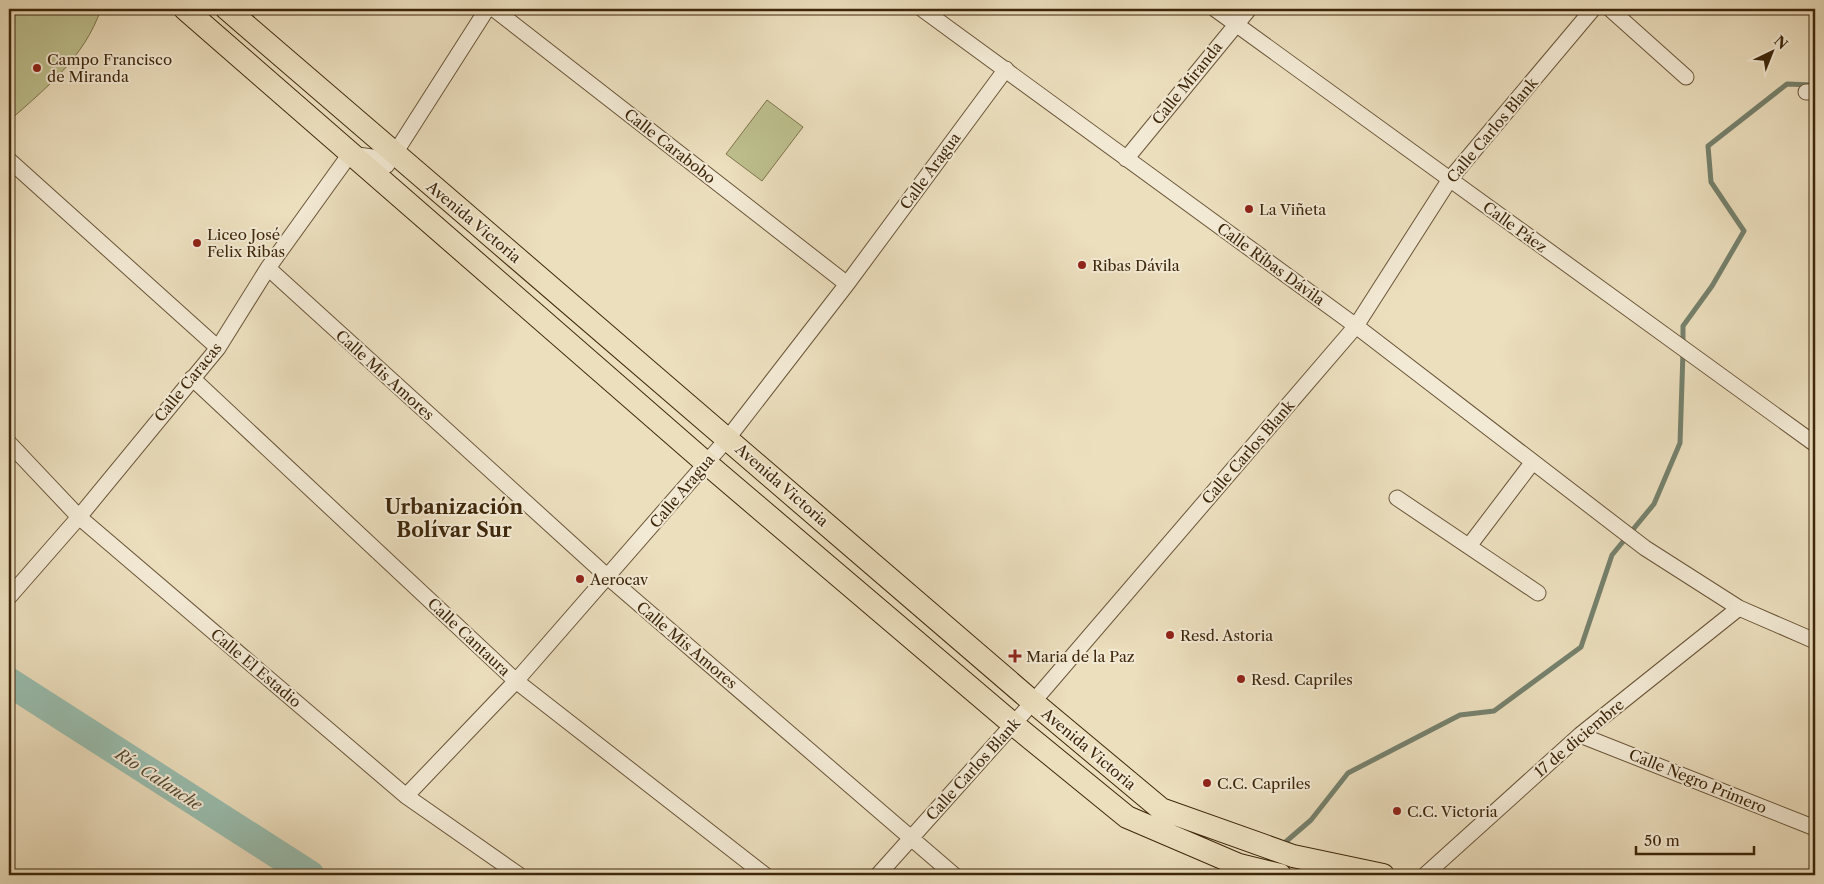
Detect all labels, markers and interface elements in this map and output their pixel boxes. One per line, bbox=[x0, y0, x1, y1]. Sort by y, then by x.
north arrow bbox=[1746, 28, 1796, 78]
text: N bbox=[1770, 32, 1791, 53]
street label: Calle Miranda bbox=[1148, 38, 1226, 128]
place label: Campo Francisco de Miranda bbox=[47, 50, 172, 86]
marker: Campo Francisco de Miranda bbox=[31, 62, 43, 74]
street label: Calle Carlos Blank bbox=[1442, 72, 1542, 187]
street label: Calle Carabobo bbox=[620, 104, 720, 188]
street label: Calle Aragua bbox=[896, 129, 964, 213]
street label: Avenida Victoria bbox=[422, 176, 525, 267]
street label: Calle Páez bbox=[1479, 197, 1551, 257]
place label: La Viñeta bbox=[1259, 200, 1326, 219]
marker: La Viñeta bbox=[1243, 203, 1255, 215]
street label: Calle Ríbas Dávila bbox=[1213, 219, 1329, 310]
place label: Liceo José Felix Ribas bbox=[207, 225, 285, 261]
marker: Liceo José Felix Ribas bbox=[191, 237, 203, 249]
place label: Ribas Dávila bbox=[1092, 256, 1180, 275]
marker: Ribas Dávila bbox=[1076, 259, 1088, 271]
street label: Calle Mis Amores bbox=[332, 326, 438, 424]
street label: Calle Caracas bbox=[150, 338, 226, 426]
street label: Calle Carlos Blank bbox=[1198, 395, 1299, 508]
street label: Avenida Victoria bbox=[731, 439, 832, 531]
street label: Calle Aragua bbox=[646, 450, 718, 532]
district label: Urbanización Bolívar Sur bbox=[385, 495, 523, 542]
place label: Aerocav bbox=[589, 570, 649, 589]
marker: Aerocav bbox=[574, 573, 586, 585]
street label: Calle Cantaura bbox=[424, 594, 514, 680]
street label: Calle Mis Amores bbox=[633, 597, 741, 693]
street label: Calle El Estadio bbox=[207, 625, 305, 711]
place label: Resd. Astoria bbox=[1180, 626, 1273, 645]
marker: Resd. Astoria bbox=[1164, 629, 1176, 641]
place label: Maria de la Paz bbox=[1026, 647, 1135, 666]
marker: Maria de la Paz bbox=[1008, 649, 1022, 663]
place label: Resd. Capriles bbox=[1251, 670, 1353, 689]
marker: Resd. Capriles bbox=[1235, 673, 1247, 685]
street label: 17 de diciembre bbox=[1530, 695, 1628, 781]
street label: Avenida Victoria bbox=[1037, 703, 1140, 794]
street label: Calle Carlos Blank bbox=[922, 713, 1025, 824]
water label: Río Calanche bbox=[110, 743, 207, 815]
street label: Calle Negro Primero bbox=[1626, 745, 1770, 817]
place label: C.C. Capriles bbox=[1217, 774, 1311, 793]
marker: C.C. Capriles bbox=[1201, 777, 1213, 789]
place label: C.C. Victoria bbox=[1407, 802, 1498, 821]
marker: C.C. Victoria bbox=[1391, 805, 1403, 817]
scale bar bbox=[1636, 824, 1754, 856]
text: 50 m bbox=[1644, 831, 1680, 850]

